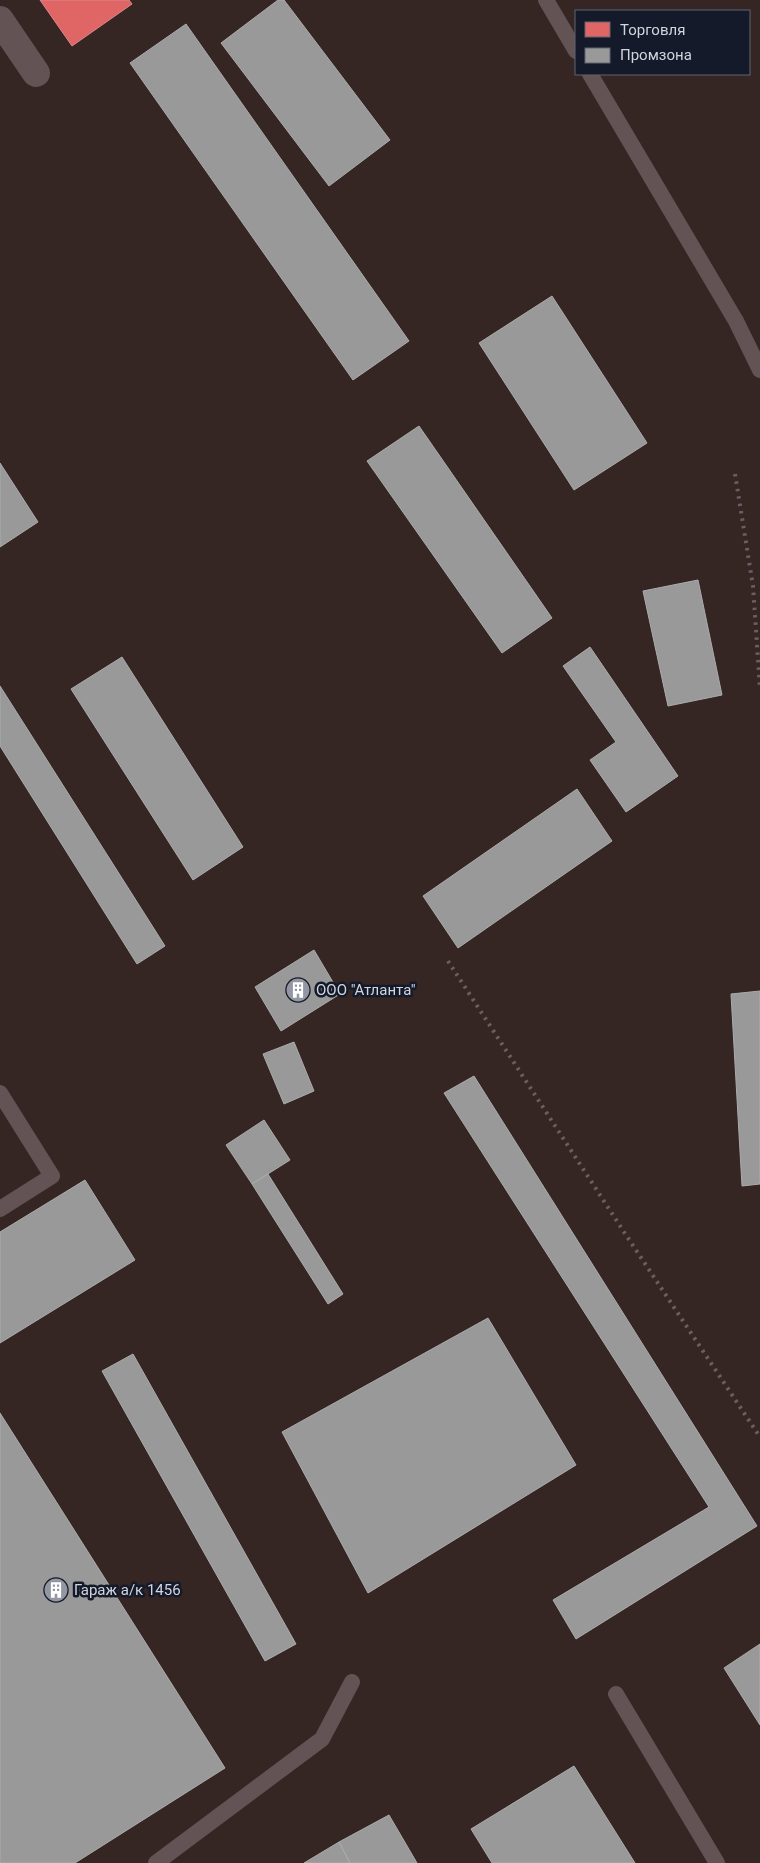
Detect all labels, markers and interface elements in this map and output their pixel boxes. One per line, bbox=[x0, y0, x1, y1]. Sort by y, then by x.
legend bbox=[575, 10, 750, 75]
text: Торговля bbox=[620, 21, 685, 39]
text: Промзона bbox=[620, 46, 692, 64]
building icon: ООО "Атланта" bbox=[285, 977, 311, 1003]
place label: ООО "Атланта" bbox=[316, 981, 416, 999]
building icon: Гараж а/к 1456 bbox=[43, 1577, 69, 1603]
place label: Гараж а/к 1456 bbox=[74, 1581, 181, 1599]

